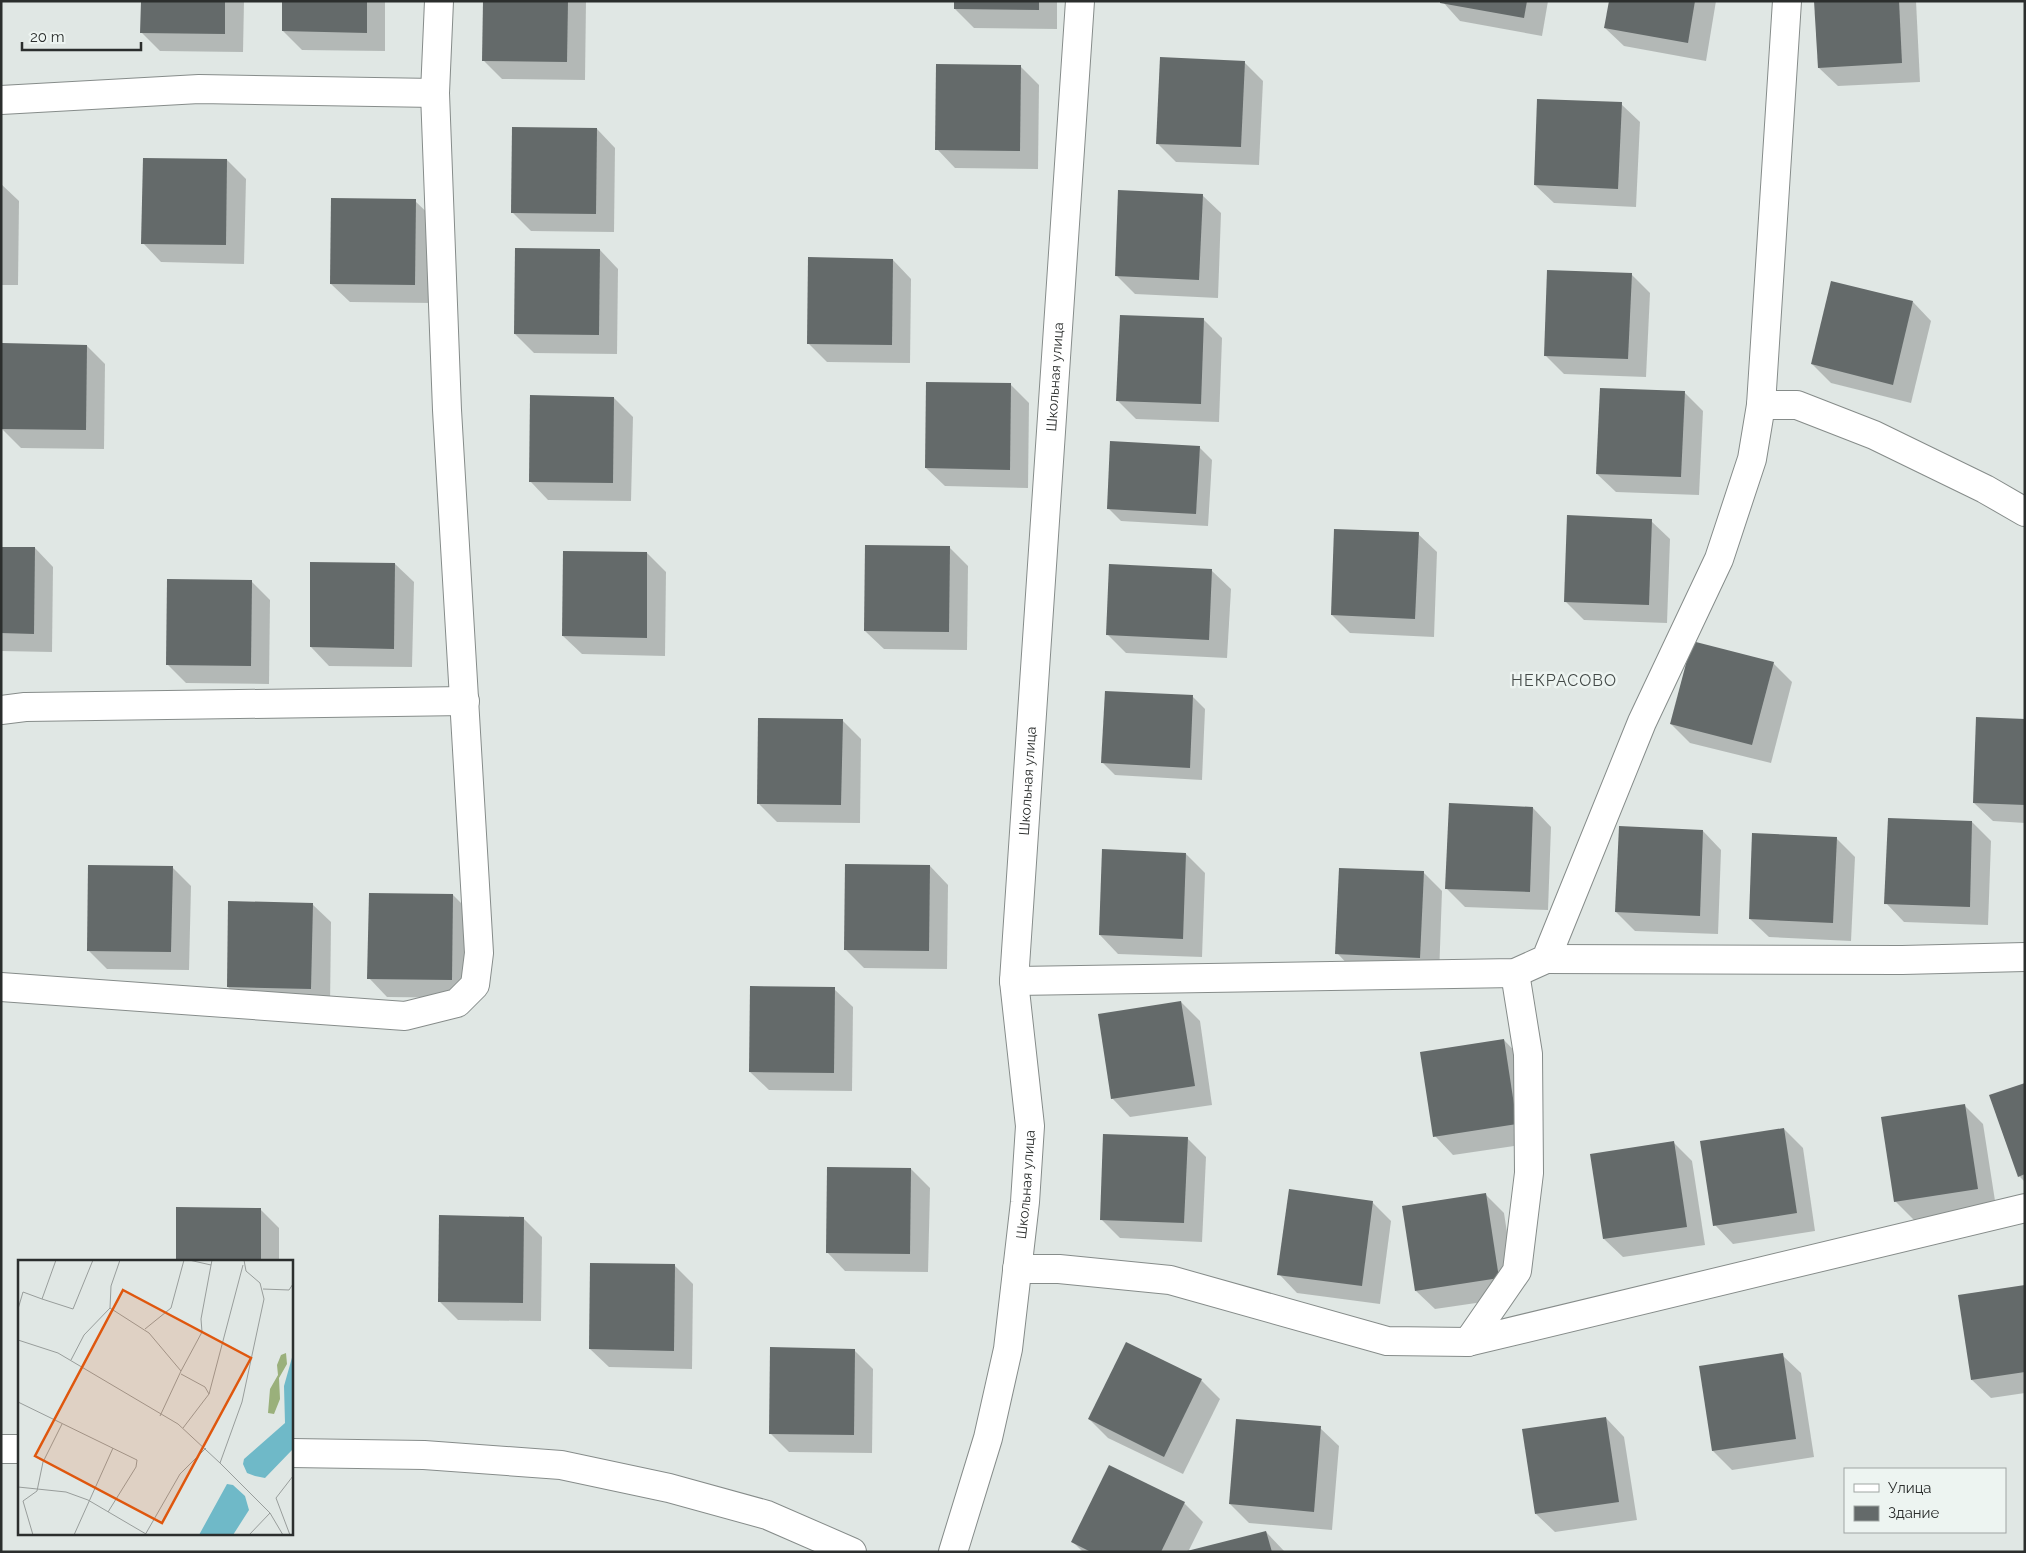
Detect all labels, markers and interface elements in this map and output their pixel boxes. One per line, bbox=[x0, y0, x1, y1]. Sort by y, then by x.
scale bar bbox=[22, 20, 141, 52]
text: 20 m bbox=[30, 28, 65, 46]
street label: Школьная улица bbox=[1043, 322, 1066, 432]
district label: НЕКРАСОВО bbox=[1511, 671, 1617, 690]
street label: Школьная улица bbox=[1016, 726, 1039, 836]
street label: Школьная улица bbox=[1013, 1129, 1038, 1240]
inset map bbox=[18, 1260, 292, 1536]
legend bbox=[1844, 1468, 2006, 1533]
text: Улица bbox=[1888, 1479, 1932, 1497]
text: Здание bbox=[1888, 1504, 1940, 1522]

